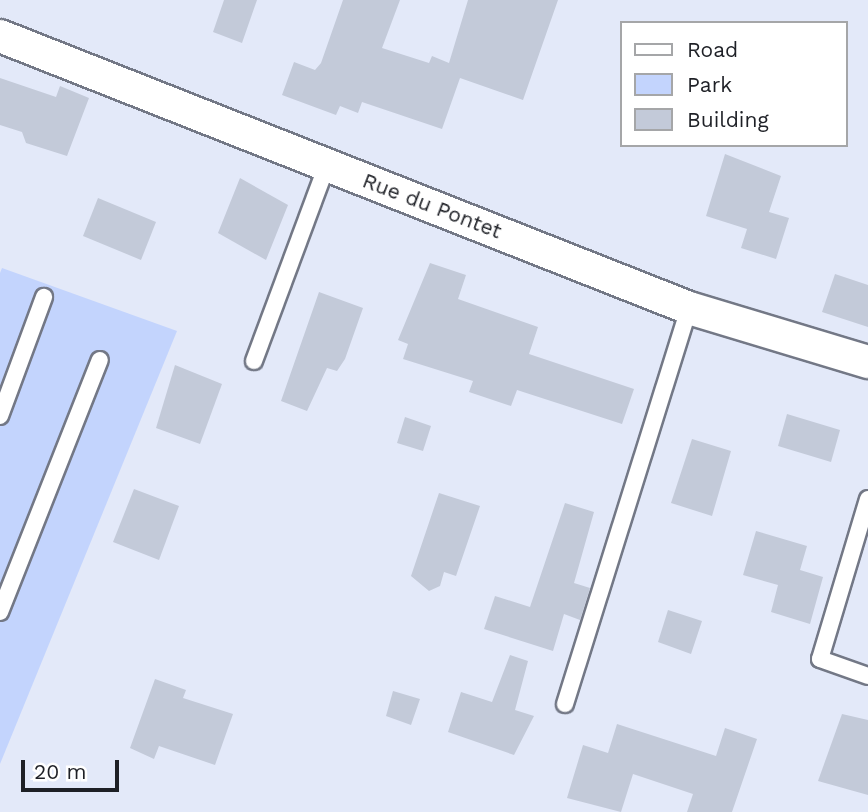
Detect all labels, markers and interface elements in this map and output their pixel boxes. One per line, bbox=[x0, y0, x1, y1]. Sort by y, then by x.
legend bbox=[620, 21, 847, 147]
text: Road bbox=[687, 37, 738, 62]
text: Park bbox=[687, 72, 732, 97]
text: Building bbox=[687, 107, 769, 132]
street label: Rue du Pontet bbox=[359, 168, 505, 244]
scale bar bbox=[24, 746, 122, 790]
text: 20 m bbox=[34, 759, 86, 784]

